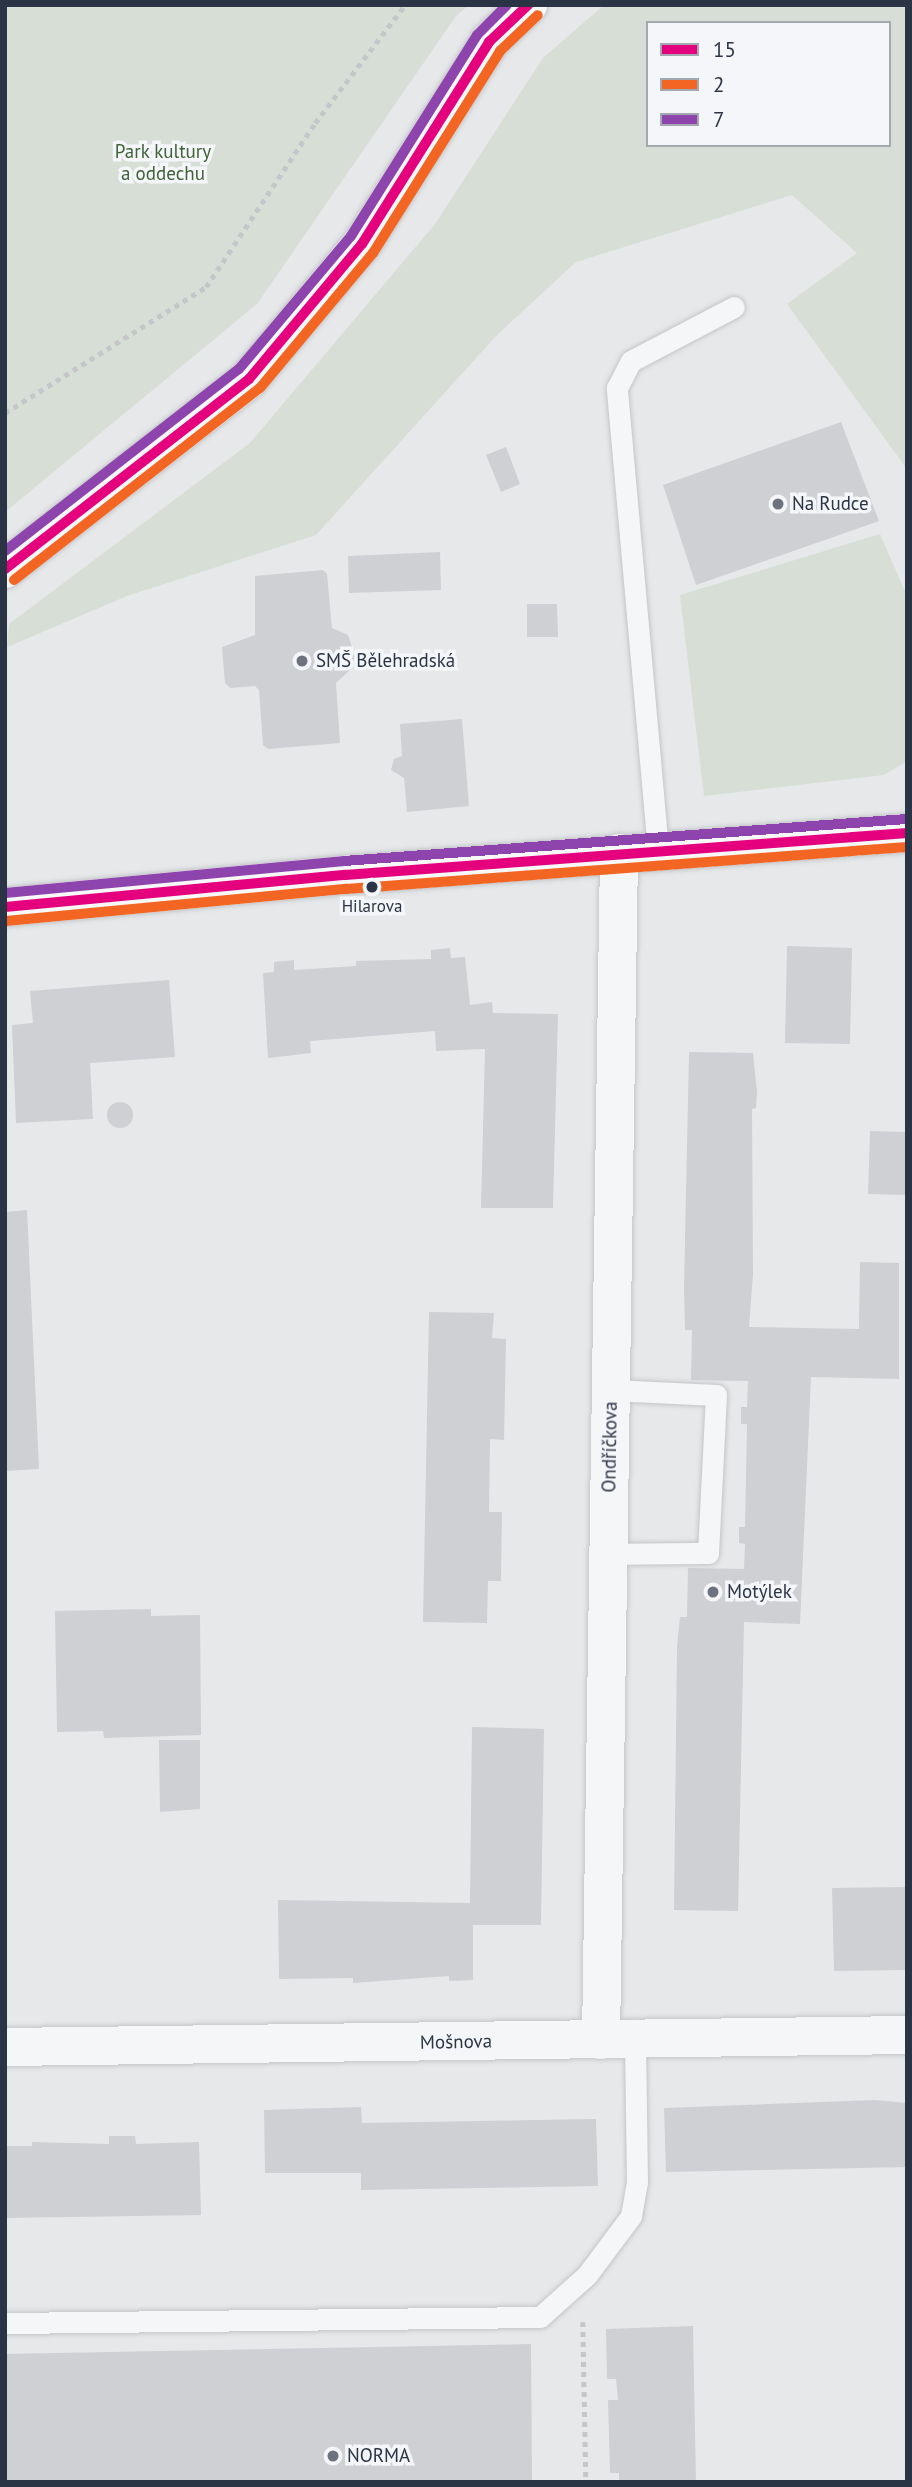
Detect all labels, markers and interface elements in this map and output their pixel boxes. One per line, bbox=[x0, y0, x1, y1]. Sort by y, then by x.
legend bbox=[646, 21, 891, 147]
text: 15 bbox=[713, 36, 736, 63]
text: 2 bbox=[713, 71, 724, 98]
text: 7 bbox=[713, 106, 724, 133]
park label: Park kultury a oddechu bbox=[115, 141, 211, 185]
place label: Na Rudce bbox=[792, 493, 869, 515]
marker: Na Rudce bbox=[770, 496, 786, 512]
place label: SMŠ Bělehradská bbox=[316, 650, 455, 672]
marker: SMŠ Bělehradská bbox=[294, 653, 310, 669]
marker: Hilarova bbox=[365, 880, 379, 894]
place label: Hilarova bbox=[342, 897, 402, 917]
street label: Ondříčkova bbox=[598, 1401, 622, 1493]
place label: Motýlek bbox=[727, 1581, 792, 1603]
marker: Motýlek bbox=[705, 1584, 721, 1600]
street label: Mošnova bbox=[420, 2030, 492, 2054]
place label: NORMA bbox=[347, 2445, 410, 2467]
marker: NORMA bbox=[325, 2448, 341, 2464]

